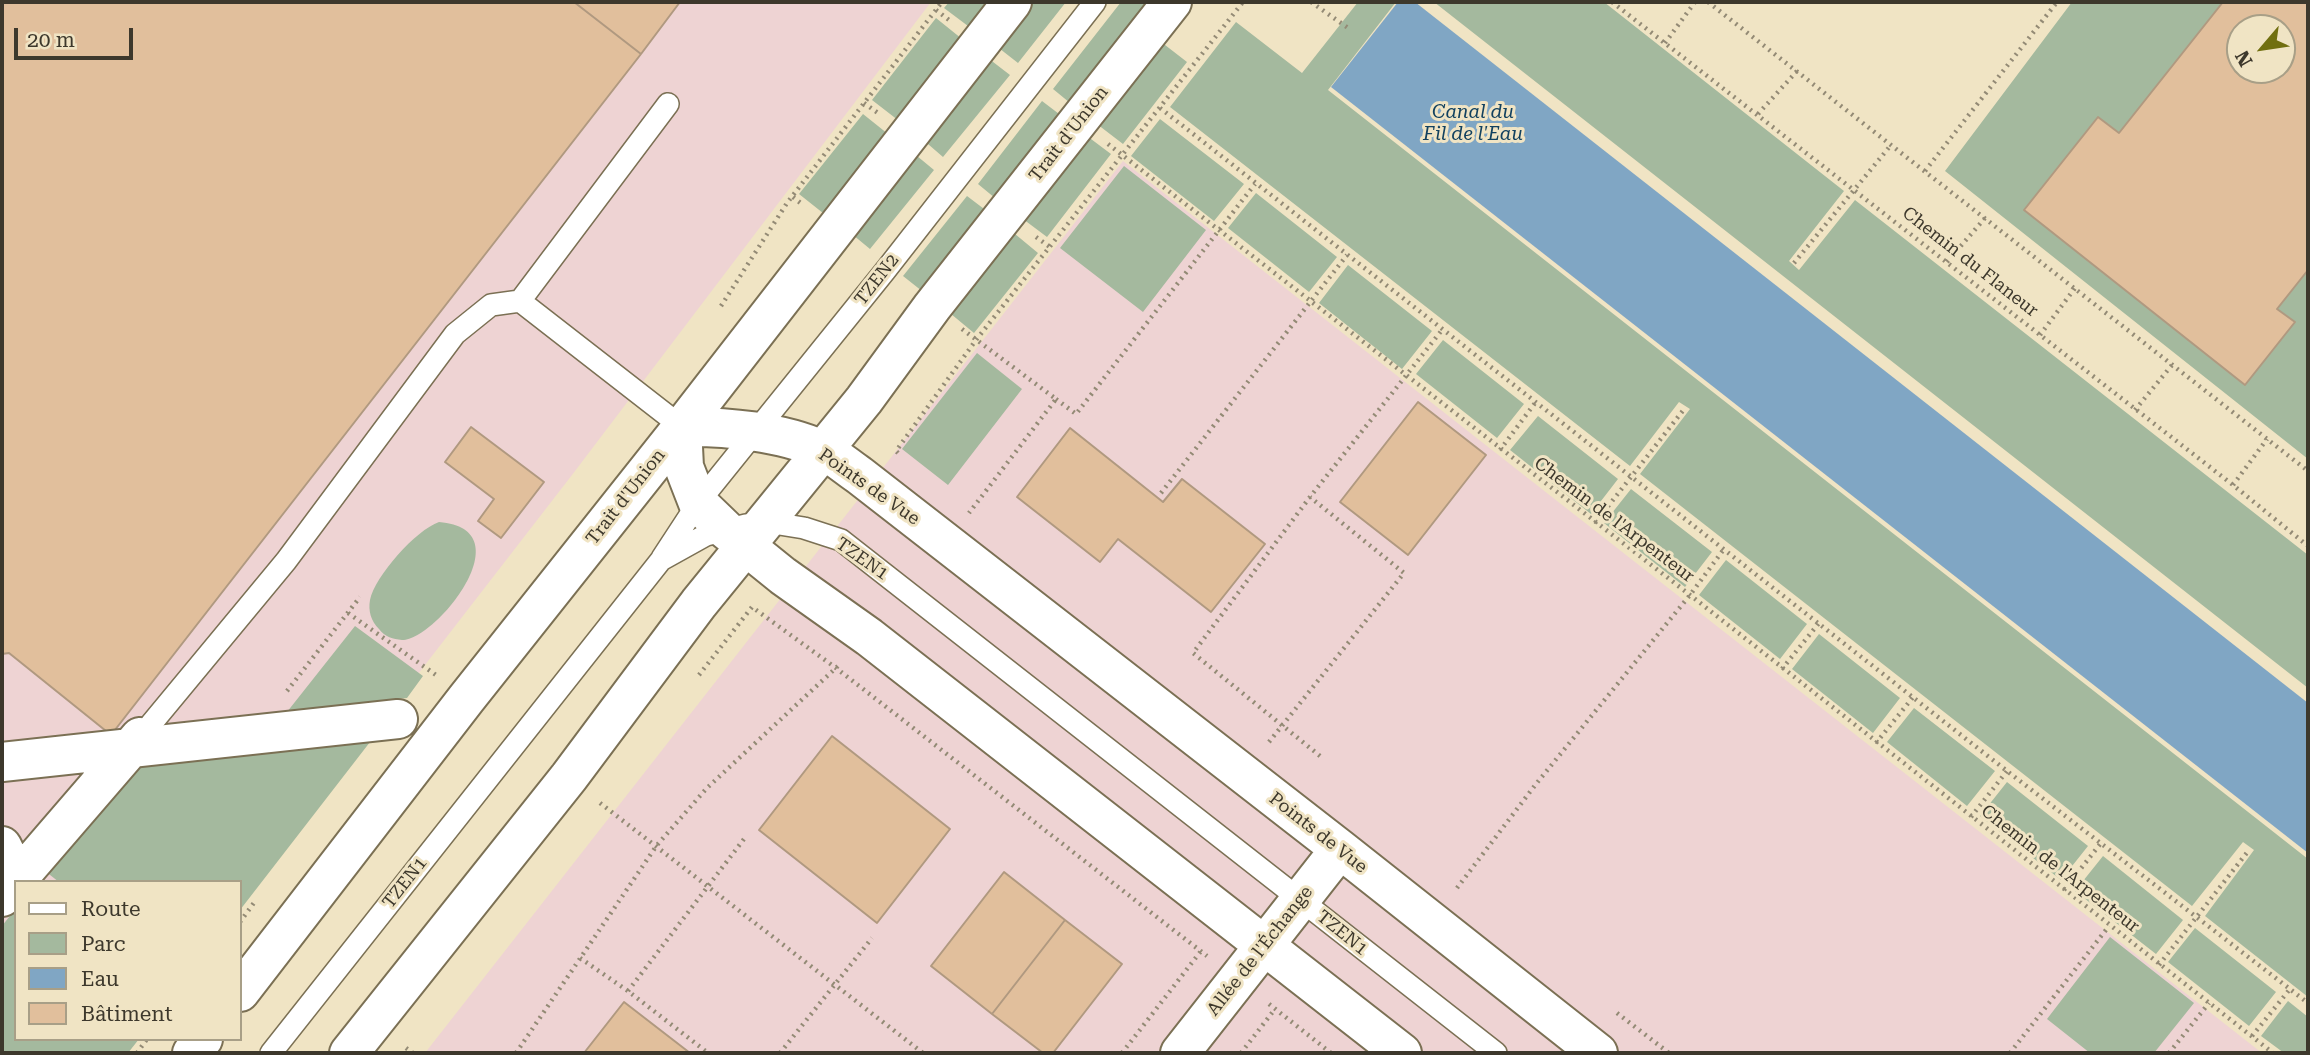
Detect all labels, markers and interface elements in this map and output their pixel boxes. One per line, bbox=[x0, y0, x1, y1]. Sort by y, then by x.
scale bar bbox=[18, 14, 136, 58]
north arrow bbox=[2226, 14, 2296, 84]
text: 20 m bbox=[27, 28, 75, 52]
text: N bbox=[2230, 46, 2258, 70]
street label: Trait d'Union bbox=[1025, 82, 1113, 186]
water label: Canal du Fil de l'Eau bbox=[1423, 101, 1523, 145]
street label: Chemin du Flaneur bbox=[1898, 202, 2042, 322]
street label: TZEN2 bbox=[850, 250, 904, 310]
street label: Points de Vue bbox=[814, 444, 924, 530]
street label: Trait d'Union bbox=[582, 445, 670, 549]
street label: Chemin de l'Arpenteur bbox=[1530, 453, 1698, 587]
street label: TZEN1 bbox=[832, 533, 892, 585]
street label: Points de Vue bbox=[1265, 788, 1371, 878]
street label: Chemin de l'Arpenteur bbox=[1977, 800, 2143, 938]
street label: TZEN1 bbox=[378, 853, 432, 913]
legend bbox=[14, 880, 242, 1041]
street label: Allée de l'Échange bbox=[1203, 882, 1317, 1020]
text: Route bbox=[81, 897, 140, 921]
street label: TZEN1 bbox=[1312, 906, 1372, 960]
text: Parc bbox=[81, 932, 125, 956]
text: Eau bbox=[81, 967, 119, 991]
text: Bâtiment bbox=[81, 1002, 173, 1026]

